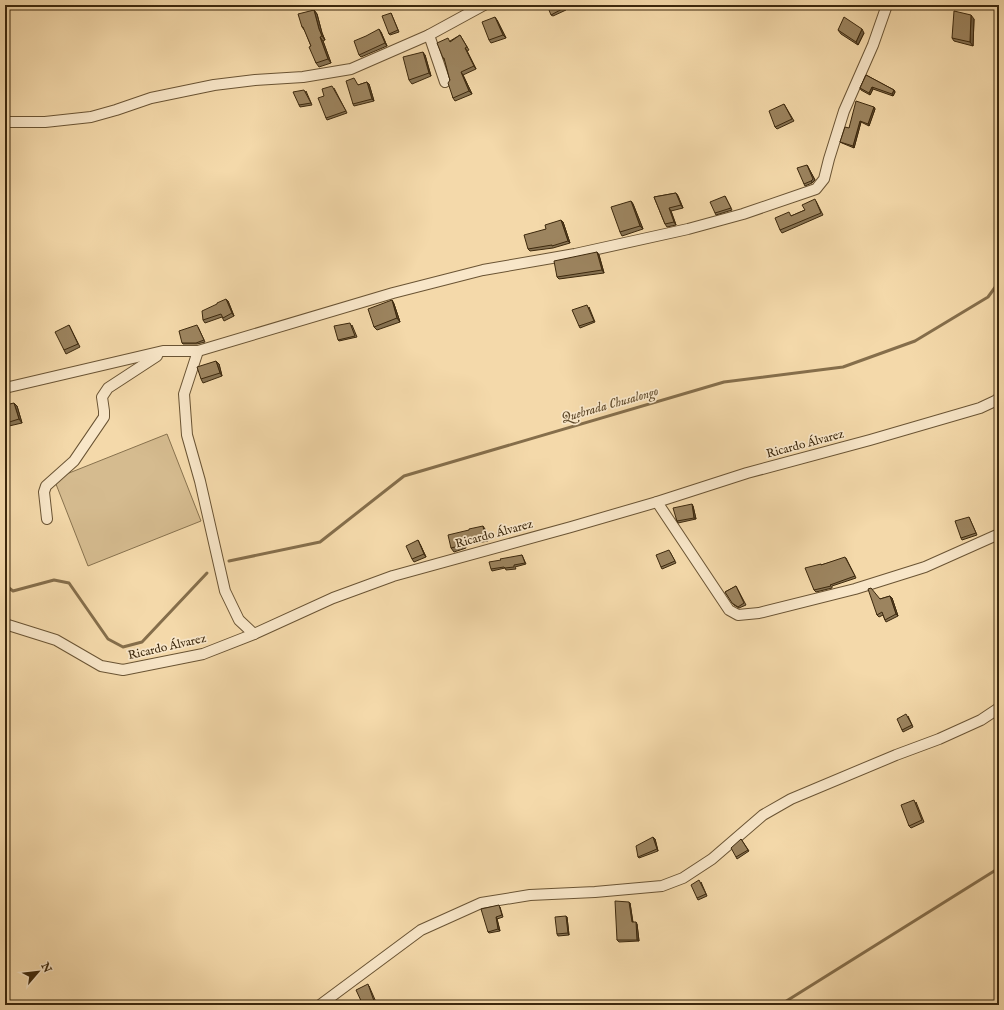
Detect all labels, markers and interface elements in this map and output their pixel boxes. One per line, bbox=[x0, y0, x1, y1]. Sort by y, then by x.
water label: Quebrada Chusalongo bbox=[560, 383, 661, 428]
street label: Ricardo Álvarez bbox=[764, 425, 846, 462]
street label: Ricardo Álvarez bbox=[453, 515, 535, 552]
street label: Ricardo Álvarez bbox=[126, 630, 208, 663]
north arrow bbox=[18, 952, 58, 992]
text: N bbox=[37, 959, 55, 976]

